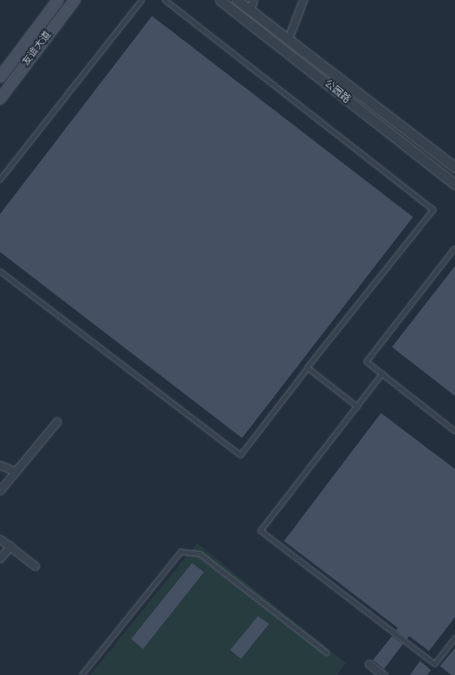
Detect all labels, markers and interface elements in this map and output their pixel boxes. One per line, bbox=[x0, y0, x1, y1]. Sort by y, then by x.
street label: 友谊大道 bbox=[20, 29, 54, 69]
street label: 公园路 bbox=[322, 78, 352, 106]

